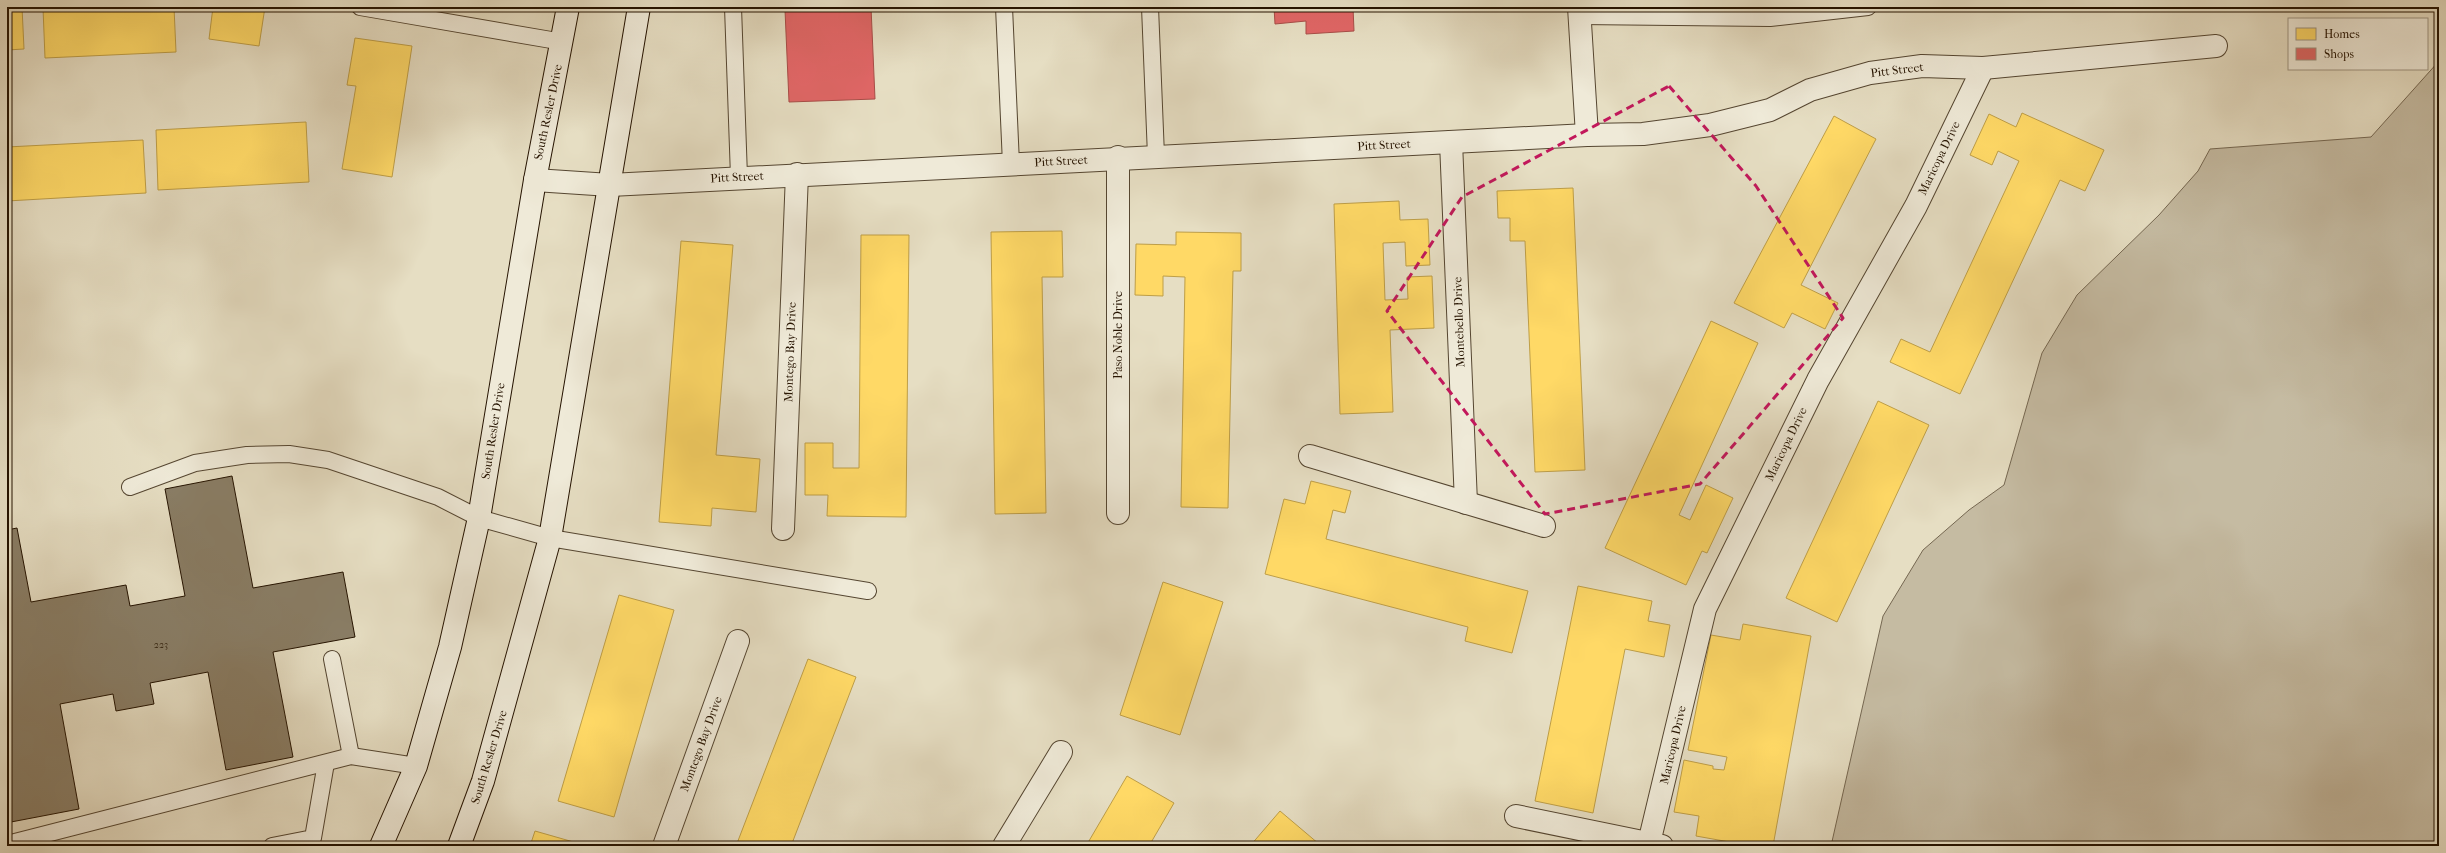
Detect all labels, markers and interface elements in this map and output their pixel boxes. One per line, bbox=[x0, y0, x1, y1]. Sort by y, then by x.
legend bbox=[2288, 18, 2428, 70]
text: Homes bbox=[2324, 27, 2360, 41]
text: Shops bbox=[2324, 47, 2354, 61]
street label: Pitt Street bbox=[1870, 60, 1925, 80]
street label: South Resler Drive bbox=[531, 63, 565, 161]
street label: Maricopa Drive bbox=[1915, 119, 1963, 197]
street label: Pitt Street bbox=[1357, 137, 1412, 153]
street label: Pitt Street bbox=[1034, 153, 1089, 169]
street label: Pitt Street bbox=[710, 169, 765, 185]
street label: Montebello Drive bbox=[1450, 276, 1468, 368]
street label: Paso Noble Drive bbox=[1111, 291, 1125, 379]
street label: Montego Bay Drive bbox=[781, 302, 799, 402]
street label: South Resler Drive bbox=[478, 382, 508, 480]
street label: Maricopa Drive bbox=[1762, 405, 1810, 483]
house number: 223 bbox=[154, 639, 168, 651]
street label: Montego Bay Drive bbox=[677, 694, 725, 794]
street label: Maricopa Drive bbox=[1657, 704, 1689, 786]
street label: South Resler Drive bbox=[468, 708, 510, 806]

